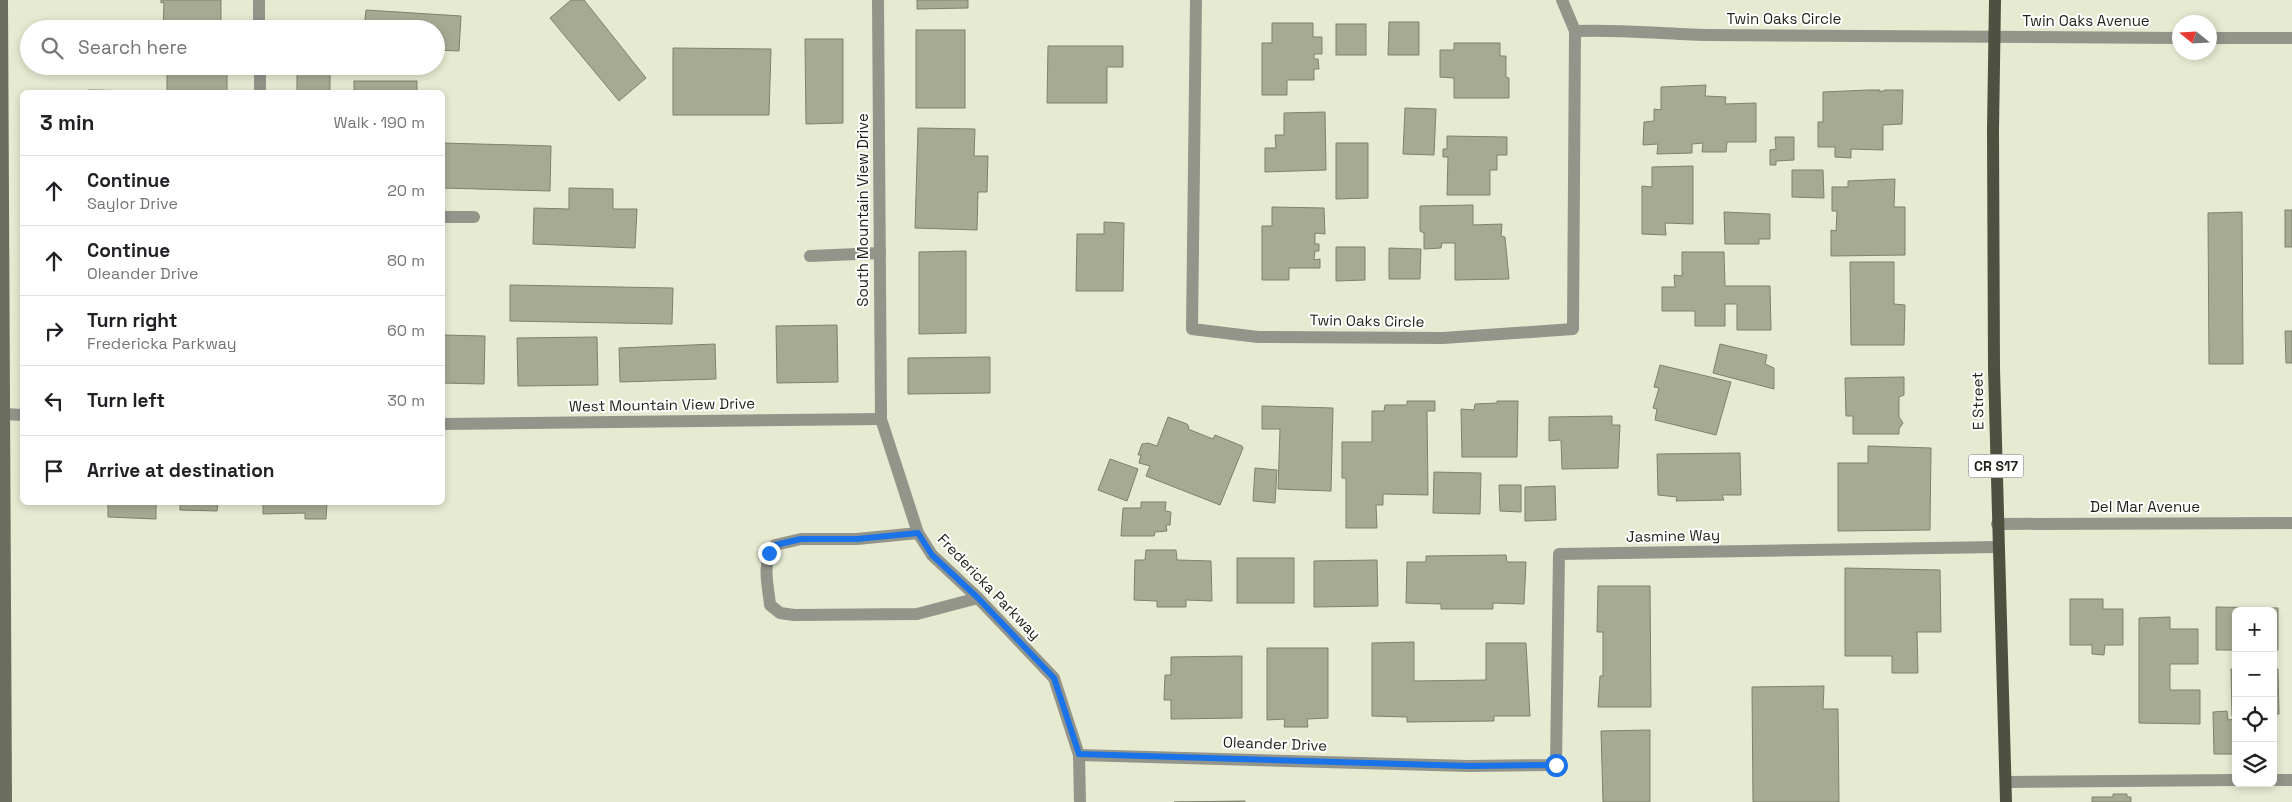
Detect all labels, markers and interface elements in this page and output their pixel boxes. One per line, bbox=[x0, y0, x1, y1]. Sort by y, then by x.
street label: Twin Oaks Circle bbox=[1727, 9, 1842, 28]
street label: Twin Oaks Avenue bbox=[2022, 11, 2150, 30]
north arrow bbox=[2172, 15, 2217, 60]
search box bbox=[20, 20, 445, 75]
icon: search bbox=[38, 34, 66, 62]
text: Search here bbox=[78, 35, 188, 60]
text: 3 min bbox=[40, 109, 95, 136]
text: Walk · 190 m bbox=[334, 112, 425, 133]
street label: South Mountain View Drive bbox=[853, 113, 872, 307]
text: Continue bbox=[87, 168, 170, 193]
icon: ahead bbox=[40, 177, 68, 205]
text: 20 m bbox=[387, 180, 425, 201]
text: Saylor Drive bbox=[87, 193, 178, 214]
text: Continue bbox=[87, 238, 170, 263]
icon: ahead bbox=[40, 247, 68, 275]
text: 80 m bbox=[387, 250, 425, 271]
text: Oleander Drive bbox=[87, 263, 198, 284]
text: Turn right bbox=[87, 308, 177, 333]
street label: Twin Oaks Circle bbox=[1309, 310, 1425, 331]
icon: right bbox=[40, 317, 68, 345]
text: 60 m bbox=[387, 320, 425, 341]
text: Fredericka Parkway bbox=[87, 333, 237, 354]
street label: E Street bbox=[1967, 372, 1988, 430]
icon: left bbox=[40, 387, 68, 415]
text: Turn left bbox=[87, 388, 165, 413]
text: 30 m bbox=[387, 390, 425, 411]
street label: West Mountain View Drive bbox=[569, 393, 755, 416]
road number: CR S17 bbox=[1968, 454, 2024, 478]
icon: arrive bbox=[40, 457, 68, 485]
text: Arrive at destination bbox=[87, 458, 275, 483]
street label: Del Mar Avenue bbox=[2090, 497, 2200, 516]
street label: Jasmine Way bbox=[1626, 525, 1720, 546]
street label: Fredericka Parkway bbox=[934, 530, 1045, 644]
route end bbox=[758, 542, 781, 565]
map controls bbox=[2232, 607, 2277, 787]
button: + bbox=[2232, 607, 2277, 652]
button: − bbox=[2232, 652, 2277, 697]
button: locate bbox=[2232, 697, 2277, 742]
street label: Oleander Drive bbox=[1223, 732, 1328, 755]
button: layers bbox=[2232, 742, 2277, 787]
route start bbox=[1545, 754, 1568, 777]

